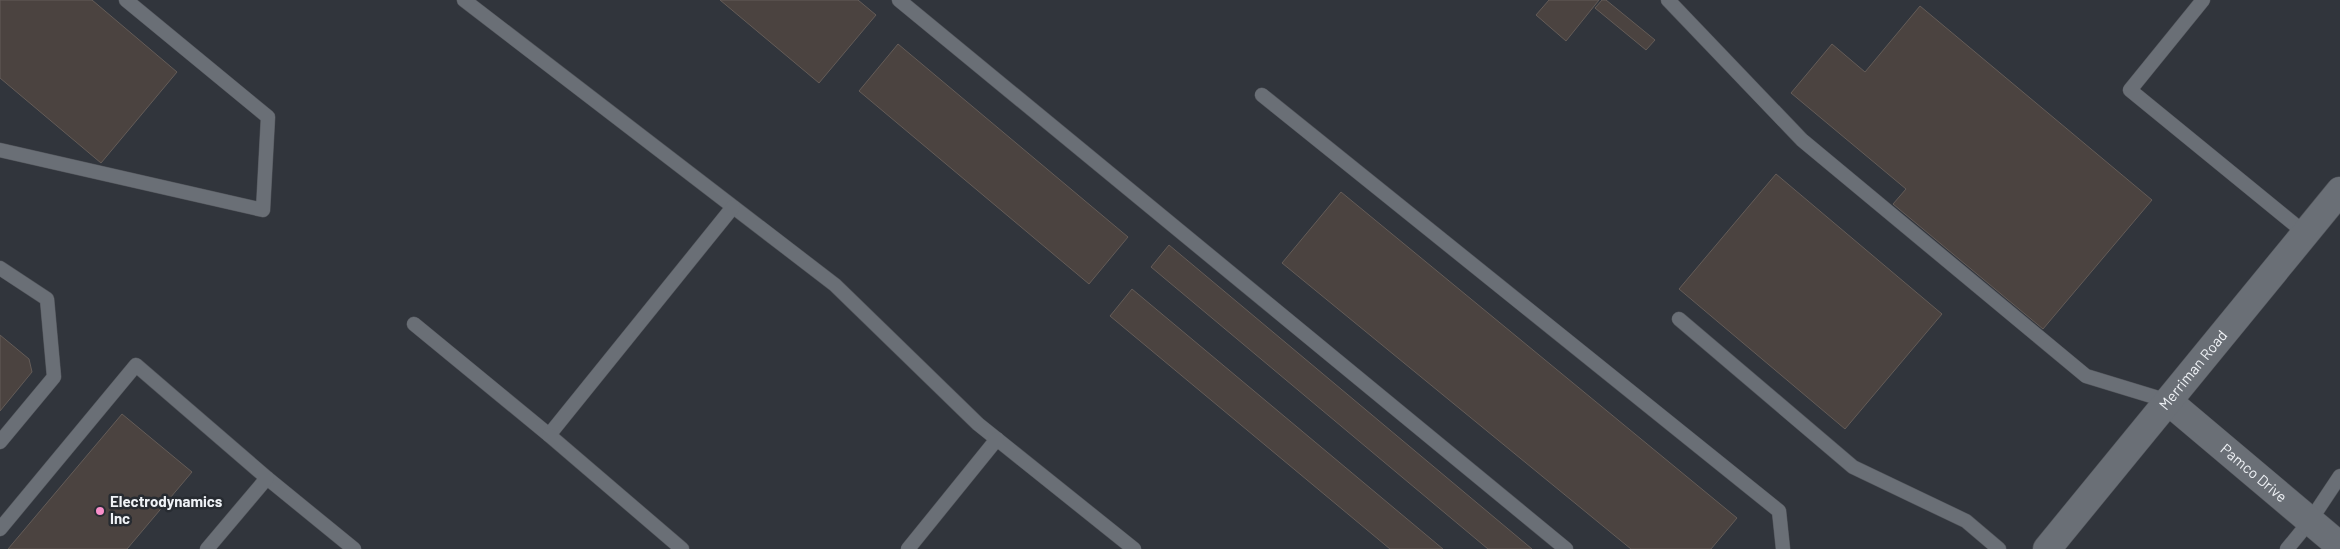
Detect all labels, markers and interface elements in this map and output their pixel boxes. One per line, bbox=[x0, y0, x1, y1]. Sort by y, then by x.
street label: Merriman Road bbox=[2155, 326, 2230, 413]
street label: Pamco Drive bbox=[2217, 439, 2291, 505]
place label: Electrodynamics Inc bbox=[110, 492, 223, 527]
marker: Electrodynamics Inc bbox=[94, 505, 106, 517]

